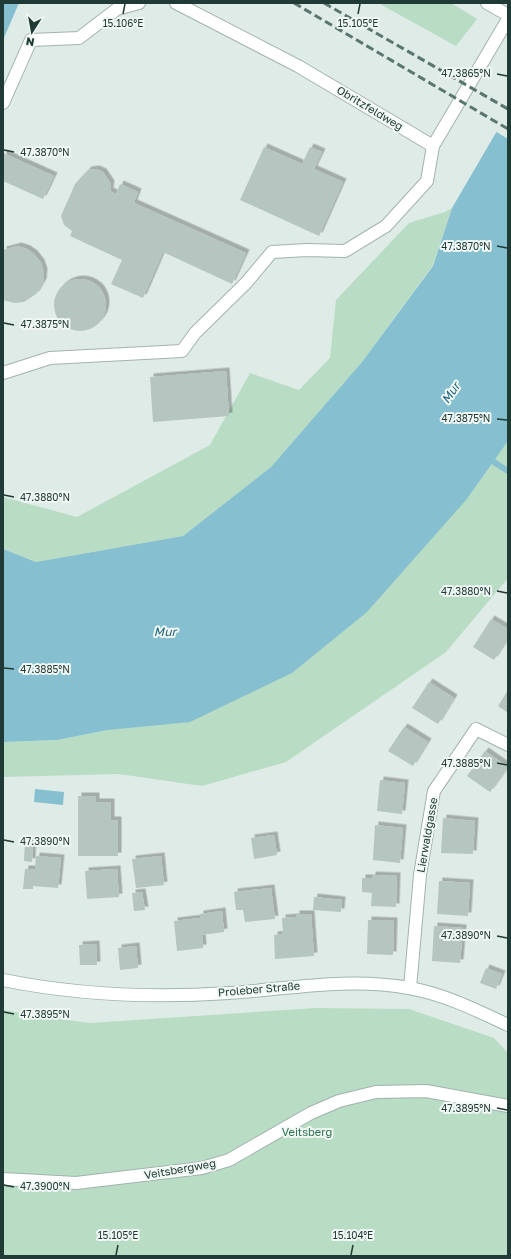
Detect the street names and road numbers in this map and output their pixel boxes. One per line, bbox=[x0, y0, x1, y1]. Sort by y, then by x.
street label: Obritzfeldweg bbox=[335, 83, 406, 132]
street label: Lierwaldgasse bbox=[413, 796, 440, 874]
street label: Proleber Straße bbox=[217, 978, 301, 999]
street label: Veitsbergweg bbox=[143, 1156, 217, 1181]

